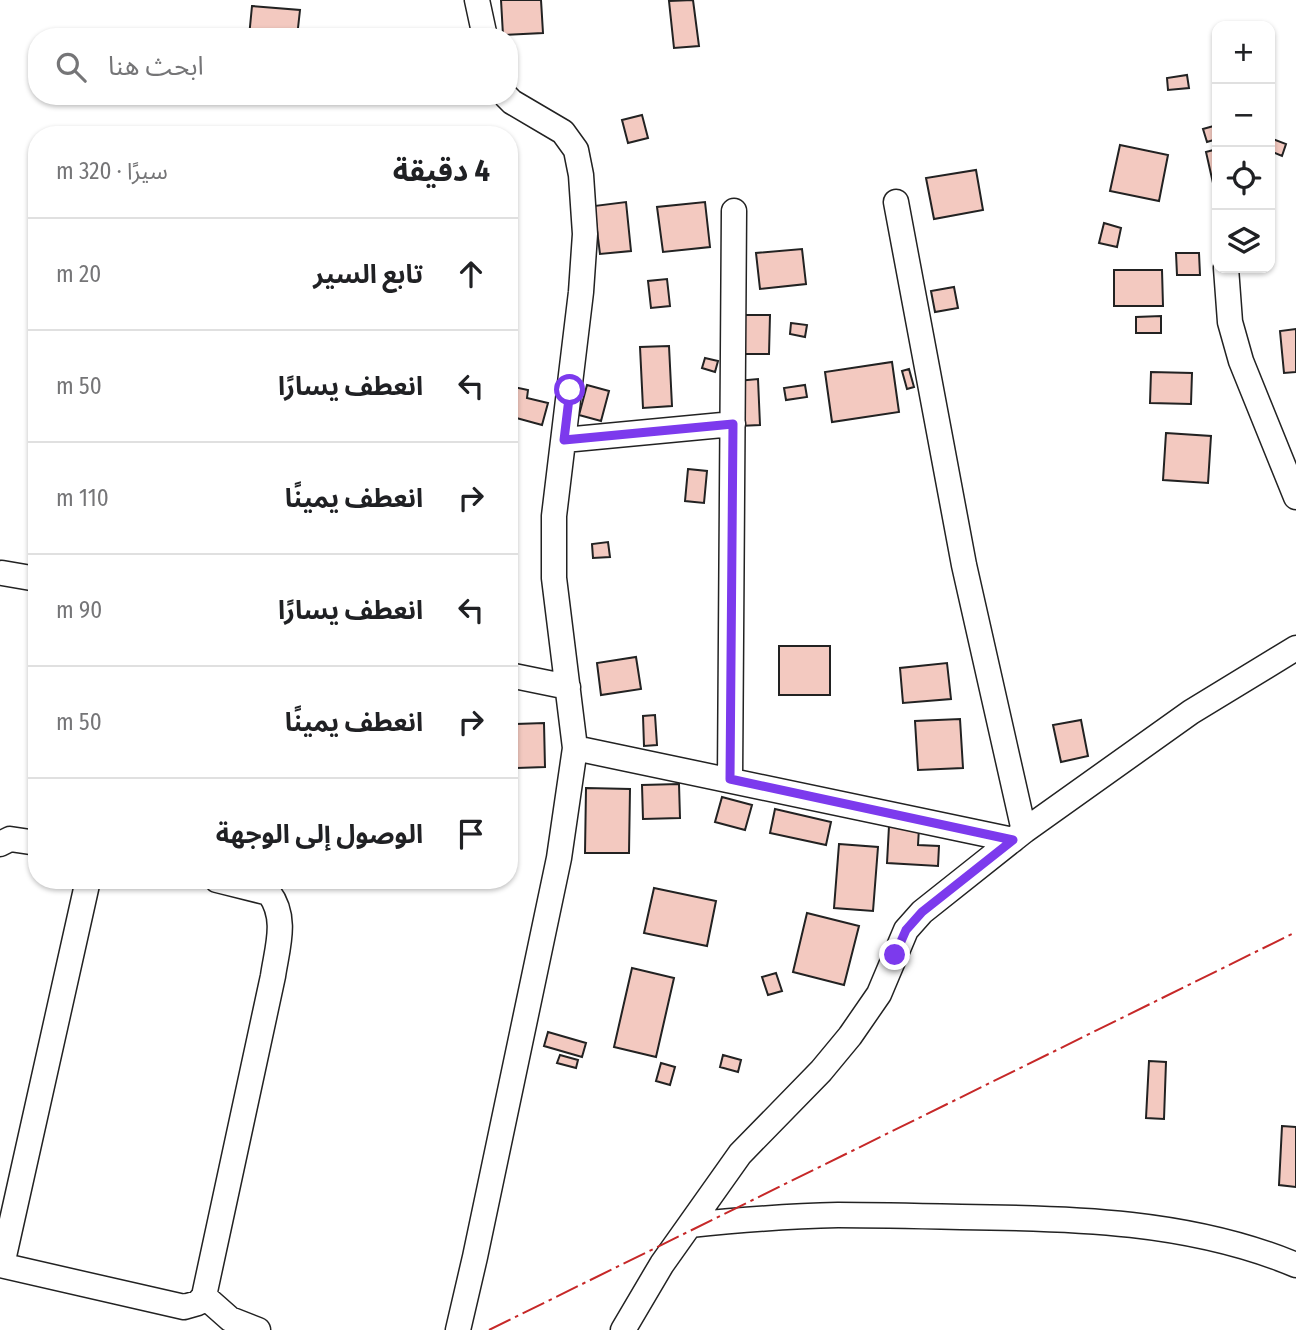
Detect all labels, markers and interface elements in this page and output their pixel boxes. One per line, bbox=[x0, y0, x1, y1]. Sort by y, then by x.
map controls bbox=[1212, 21, 1275, 273]
button: + bbox=[1212, 21, 1275, 84]
search box bbox=[28, 28, 518, 105]
icon: search bbox=[52, 48, 90, 86]
text: ابحث هنا bbox=[108, 51, 204, 82]
button: − bbox=[1212, 84, 1275, 147]
button: locate bbox=[1212, 147, 1275, 210]
text: 4 دقيقة bbox=[393, 153, 490, 189]
text: سيرًا · 320 m bbox=[56, 157, 168, 185]
button: layers bbox=[1212, 210, 1275, 273]
icon: ahead bbox=[452, 255, 490, 293]
text: تابع السير bbox=[313, 259, 423, 290]
text: 20 m bbox=[56, 260, 101, 288]
icon: left bbox=[452, 367, 490, 405]
text: انعطف يسارًا bbox=[278, 371, 423, 402]
text: 50 m bbox=[56, 372, 102, 400]
route start bbox=[554, 374, 585, 405]
icon: right bbox=[452, 479, 490, 517]
text: انعطف يمينًا bbox=[285, 483, 423, 514]
text: 110 m bbox=[56, 484, 109, 512]
icon: left bbox=[452, 591, 490, 629]
text: انعطف يسارًا bbox=[278, 595, 423, 626]
text: 90 m bbox=[56, 596, 102, 624]
icon: right bbox=[452, 703, 490, 741]
text: انعطف يمينًا bbox=[285, 707, 423, 738]
text: 50 m bbox=[56, 708, 102, 736]
icon: arrive bbox=[452, 815, 490, 853]
text: الوصول إلى الوجهة bbox=[216, 819, 423, 850]
route end bbox=[879, 939, 910, 970]

